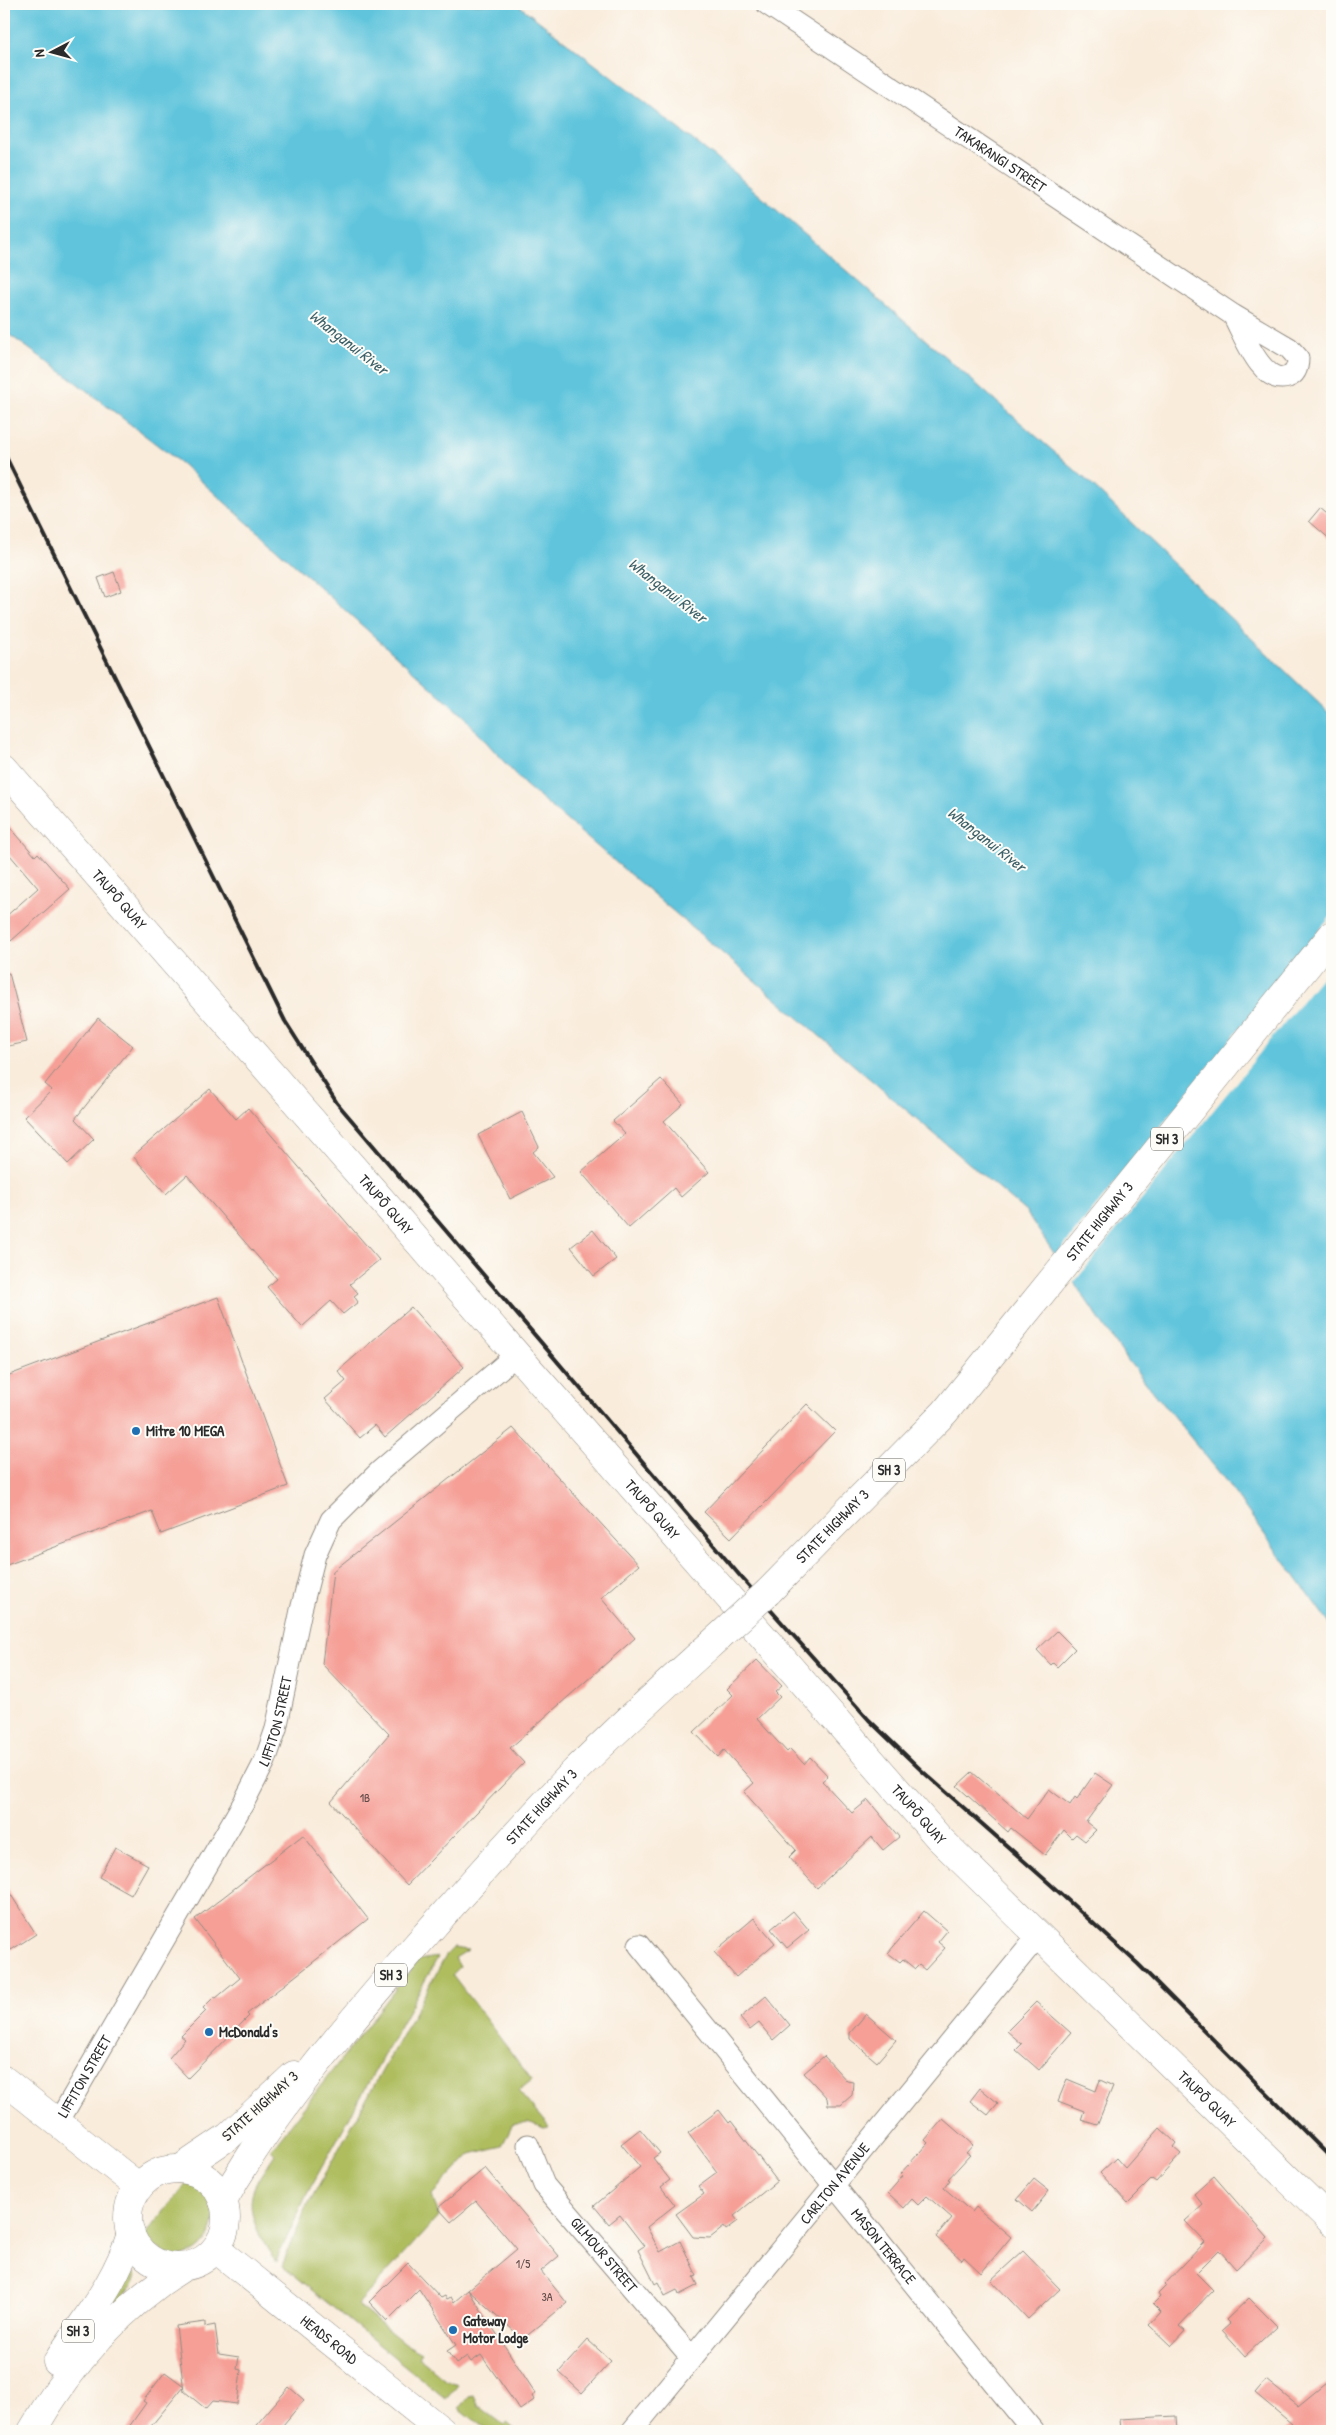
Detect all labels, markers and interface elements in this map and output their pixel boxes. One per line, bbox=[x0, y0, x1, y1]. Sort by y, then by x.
north arrow bbox=[28, 28, 78, 78]
text: N bbox=[29, 48, 48, 58]
street label: TAKARANGI STREET bbox=[950, 121, 1051, 198]
water label: Whanganui River bbox=[305, 304, 394, 381]
water label: Whanganui River bbox=[624, 552, 713, 629]
water label: Whanganui River bbox=[943, 801, 1032, 878]
street label: TAUPŌ QUAY bbox=[87, 865, 152, 934]
road number: SH 3 bbox=[1151, 1128, 1183, 1150]
street label: TAUPŌ QUAY bbox=[354, 1170, 418, 1239]
street label: STATE HIGHWAY 3 bbox=[1061, 1177, 1138, 1265]
place label: Mitre 10 MEGA bbox=[146, 1420, 225, 1441]
marker: Mitre 10 MEGA bbox=[130, 1425, 142, 1437]
road number: SH 3 bbox=[873, 1458, 905, 1482]
street label: TAUPŌ QUAY bbox=[620, 1475, 685, 1544]
street label: STATE HIGHWAY 3 bbox=[791, 1484, 874, 1568]
street label: LIFFITON STREET bbox=[253, 1673, 297, 1769]
street label: STATE HIGHWAY 3 bbox=[501, 1764, 582, 1849]
street label: TAUPŌ QUAY bbox=[887, 1780, 951, 1850]
house number: 1B bbox=[360, 1789, 370, 1806]
road number: SH 3 bbox=[375, 1964, 407, 1986]
place label: McDonald's bbox=[219, 2021, 278, 2042]
marker: McDonald's bbox=[203, 2026, 215, 2038]
street label: LIFFITON STREET bbox=[52, 2030, 117, 2121]
street label: STATE HIGHWAY 3 bbox=[217, 2065, 303, 2146]
street label: TAUPŌ QUAY bbox=[1173, 2066, 1241, 2133]
street label: CARLTON AVENUE bbox=[795, 2138, 875, 2229]
street label: MASON TERRACE bbox=[846, 2204, 921, 2289]
street label: GILMOUR STREET bbox=[566, 2212, 643, 2297]
house number: 1/5 bbox=[516, 2255, 530, 2272]
house number: 3A bbox=[541, 2288, 553, 2305]
street label: HEADS ROAD bbox=[296, 2310, 363, 2370]
place label: Gateway Motor Lodge bbox=[463, 2310, 529, 2349]
road number: SH 3 bbox=[62, 2320, 94, 2342]
marker: Gateway Motor Lodge bbox=[447, 2324, 459, 2336]

